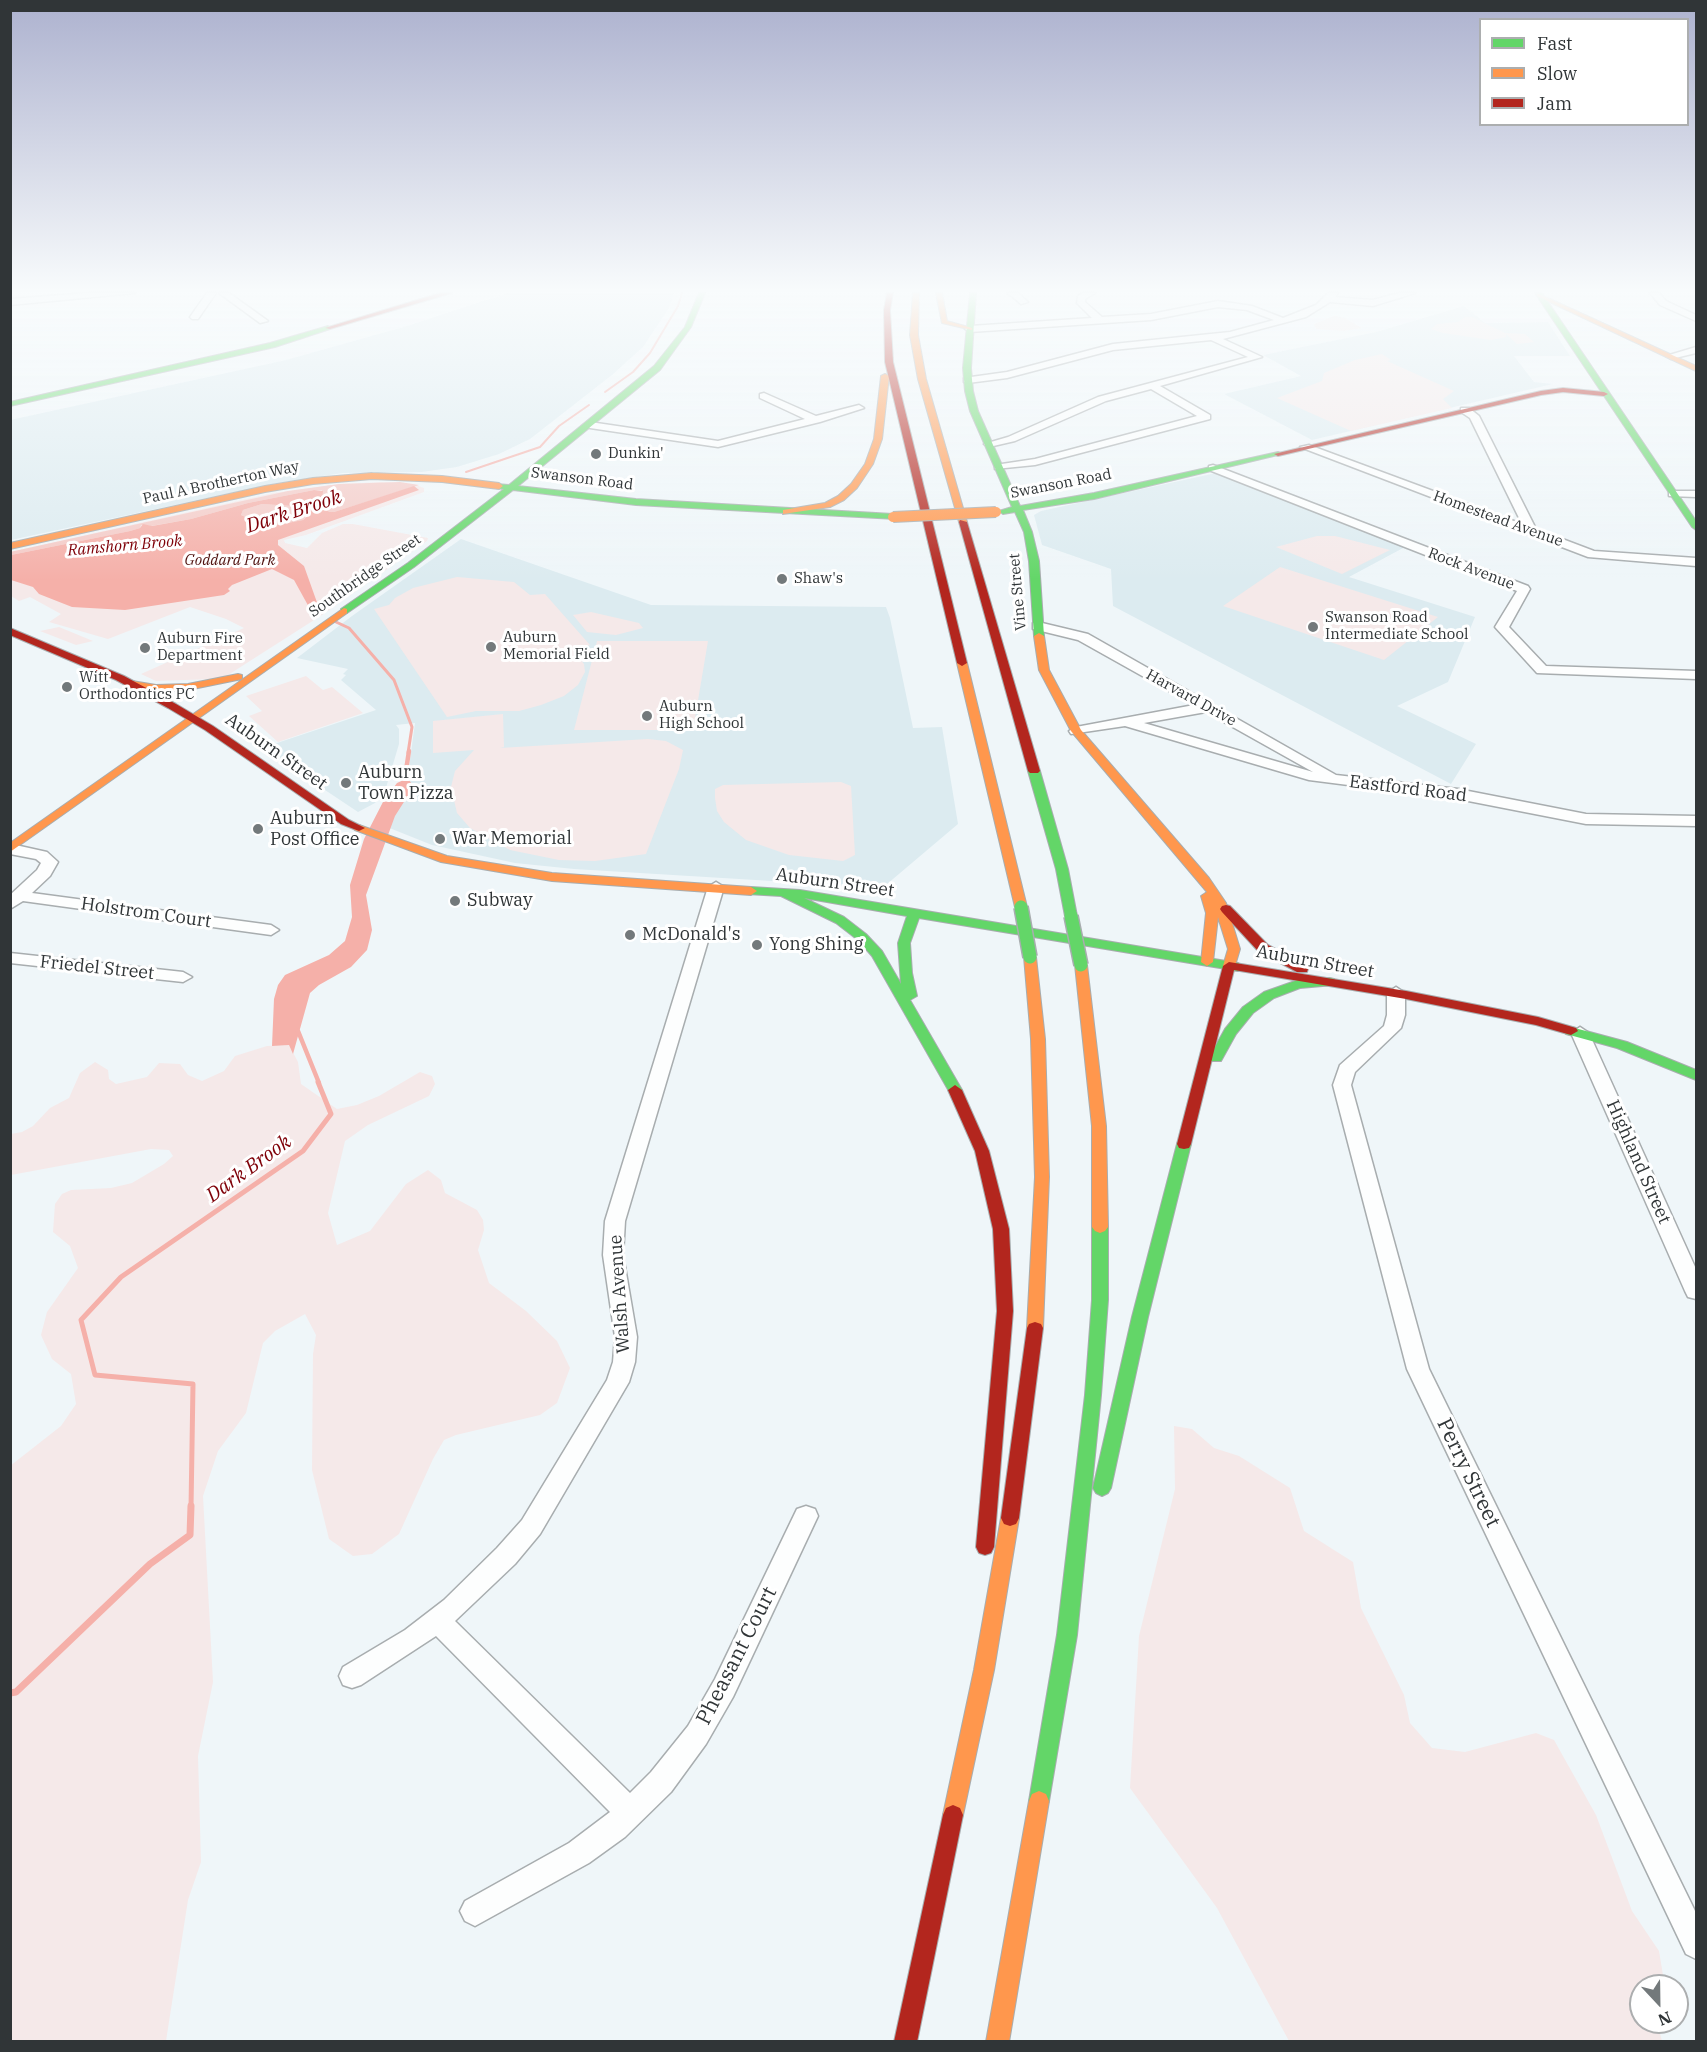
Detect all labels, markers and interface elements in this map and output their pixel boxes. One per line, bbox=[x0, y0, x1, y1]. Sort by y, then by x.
legend bbox=[1479, 18, 1689, 126]
text: Fast bbox=[1537, 32, 1572, 55]
text: Slow bbox=[1537, 62, 1577, 85]
text: Jam bbox=[1537, 92, 1572, 115]
place label: Dunkin' bbox=[608, 445, 664, 463]
marker: Dunkin' bbox=[589, 447, 603, 461]
street label: Paul A Brotherton Way bbox=[141, 458, 301, 508]
street label: Swanson Road bbox=[530, 464, 634, 494]
street label: Swanson Road bbox=[1009, 465, 1113, 503]
water label: Dark Brook bbox=[243, 485, 345, 539]
street label: Homestead Avenue bbox=[1431, 487, 1565, 551]
water label: Ramshorn Brook bbox=[67, 531, 183, 561]
street label: Southbridge Street bbox=[306, 531, 424, 621]
street label: Rock Avenue bbox=[1425, 544, 1517, 594]
park label: Goddard Park bbox=[185, 552, 275, 570]
street label: Vine Street bbox=[1006, 553, 1030, 631]
place label: Shaw's bbox=[794, 570, 843, 588]
marker: Shaw's bbox=[775, 572, 789, 586]
place label: Swanson Road Intermediate School bbox=[1325, 609, 1468, 644]
marker: Swanson Road Intermediate School bbox=[1306, 620, 1320, 634]
place label: Auburn Memorial Field bbox=[503, 629, 610, 664]
place label: Auburn Fire Department bbox=[157, 630, 243, 665]
marker: Auburn Memorial Field bbox=[484, 640, 498, 654]
marker: Auburn Fire Department bbox=[138, 641, 152, 655]
street label: Harvard Drive bbox=[1143, 666, 1239, 730]
place label: Witt Orthodontics PC bbox=[79, 669, 195, 704]
marker: Witt Orthodontics PC bbox=[60, 680, 74, 694]
place label: Auburn High School bbox=[659, 698, 744, 733]
street label: Auburn Street bbox=[221, 709, 331, 795]
marker: Auburn High School bbox=[640, 709, 654, 723]
place label: Auburn Town Pizza bbox=[358, 762, 454, 804]
street label: Eastford Road bbox=[1348, 771, 1468, 807]
marker: Auburn Town Pizza bbox=[339, 776, 353, 790]
place label: Auburn Post Office bbox=[270, 808, 359, 850]
marker: Auburn Post Office bbox=[251, 822, 265, 836]
place label: War Memorial bbox=[452, 828, 572, 850]
marker: War Memorial bbox=[433, 832, 447, 846]
street label: Auburn Street bbox=[774, 864, 896, 902]
place label: Subway bbox=[467, 890, 533, 912]
street label: Holstrom Court bbox=[79, 893, 213, 933]
marker: Subway bbox=[448, 894, 462, 908]
place label: McDonald's bbox=[642, 924, 741, 946]
marker: McDonald's bbox=[623, 928, 637, 942]
place label: Yong Shing bbox=[769, 934, 864, 956]
marker: Yong Shing bbox=[750, 938, 764, 952]
street label: Auburn Street bbox=[1254, 941, 1376, 983]
street label: Friedel Street bbox=[39, 951, 155, 985]
street label: Highland Street bbox=[1601, 1097, 1675, 1227]
water label: Dark Brook bbox=[202, 1130, 296, 1208]
street label: Walsh Avenue bbox=[605, 1234, 635, 1354]
street label: Perry Street bbox=[1431, 1414, 1505, 1532]
street label: Pheasant Court bbox=[691, 1583, 783, 1729]
north arrow bbox=[1629, 1974, 1689, 2034]
text: N bbox=[1655, 2007, 1675, 2030]

